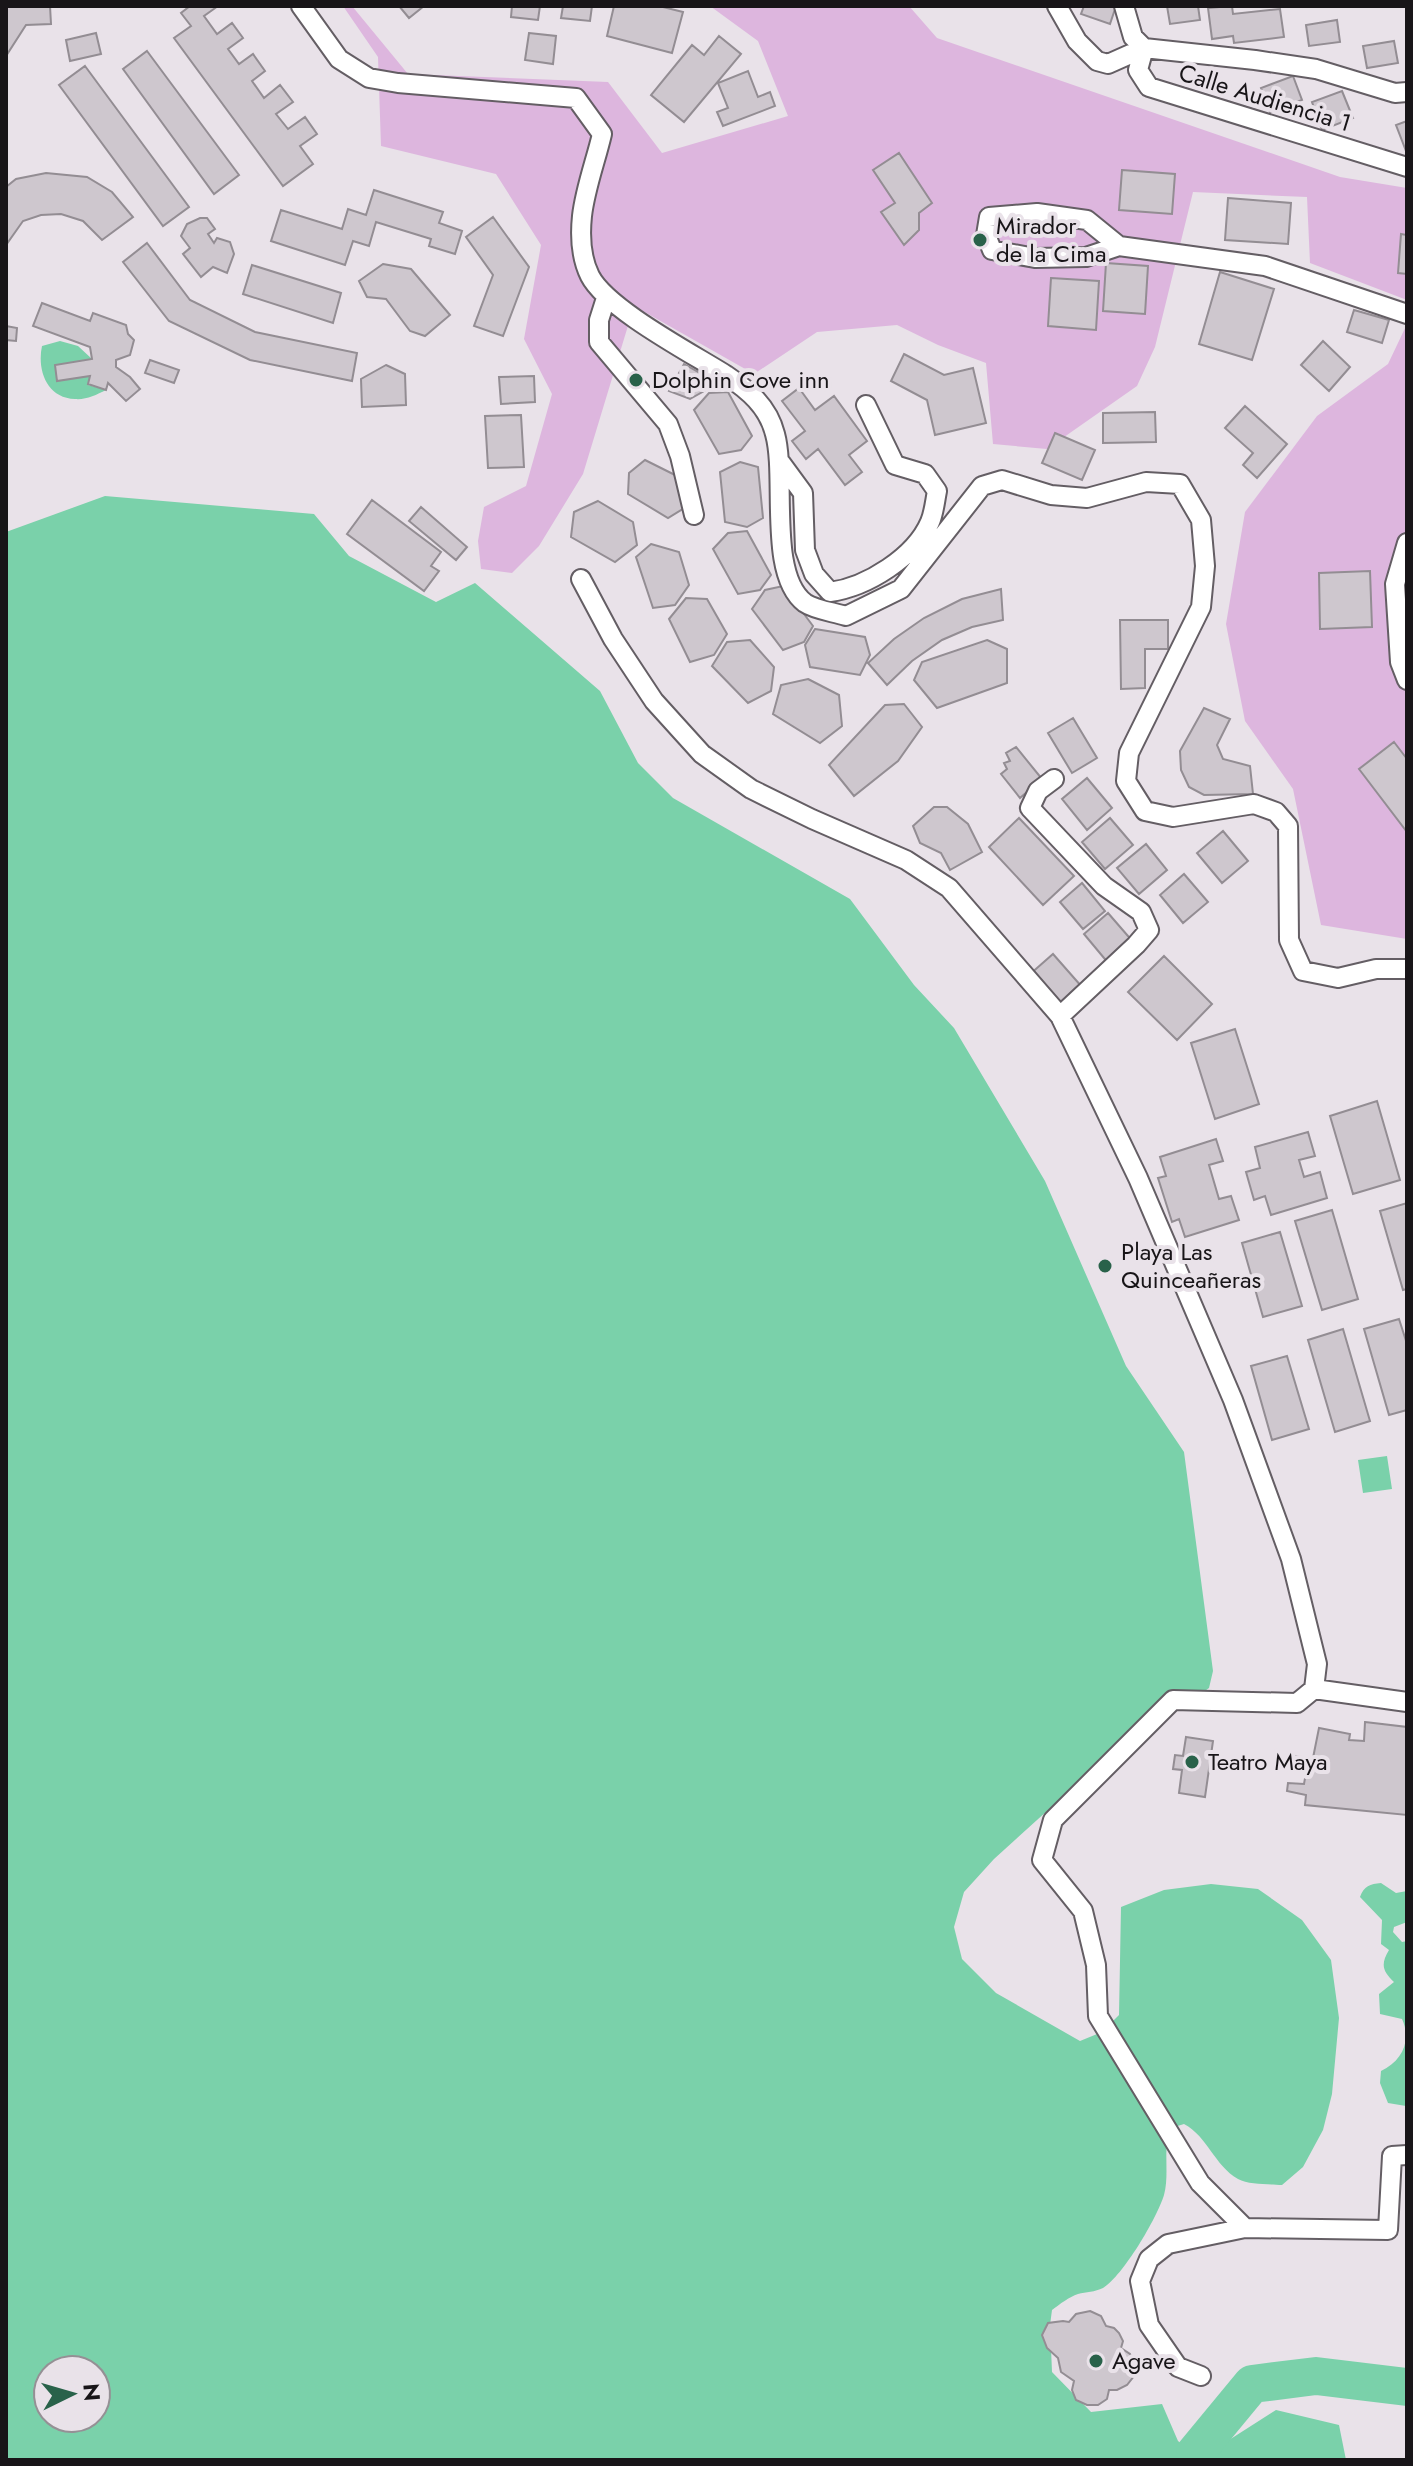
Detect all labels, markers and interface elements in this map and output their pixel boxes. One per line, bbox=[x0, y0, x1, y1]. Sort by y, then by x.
street label: Calle Audiencia 1 bbox=[1175, 55, 1356, 140]
place label: Mirador de la Cima bbox=[996, 208, 1106, 271]
marker: Mirador de la Cima bbox=[971, 231, 989, 249]
place label: Dolphin Cove inn bbox=[652, 362, 830, 397]
marker: Dolphin Cove inn bbox=[627, 371, 645, 389]
place label: Playa Las Quinceañeras bbox=[1121, 1234, 1261, 1297]
marker: Playa Las Quinceañeras bbox=[1096, 1257, 1114, 1275]
place label: Teatro Maya bbox=[1208, 1744, 1328, 1779]
marker: Teatro Maya bbox=[1183, 1753, 1201, 1771]
place label: Agave bbox=[1112, 2343, 1176, 2378]
marker: Agave bbox=[1087, 2352, 1105, 2370]
north arrow bbox=[32, 2354, 112, 2434]
text: N bbox=[75, 2382, 109, 2402]

